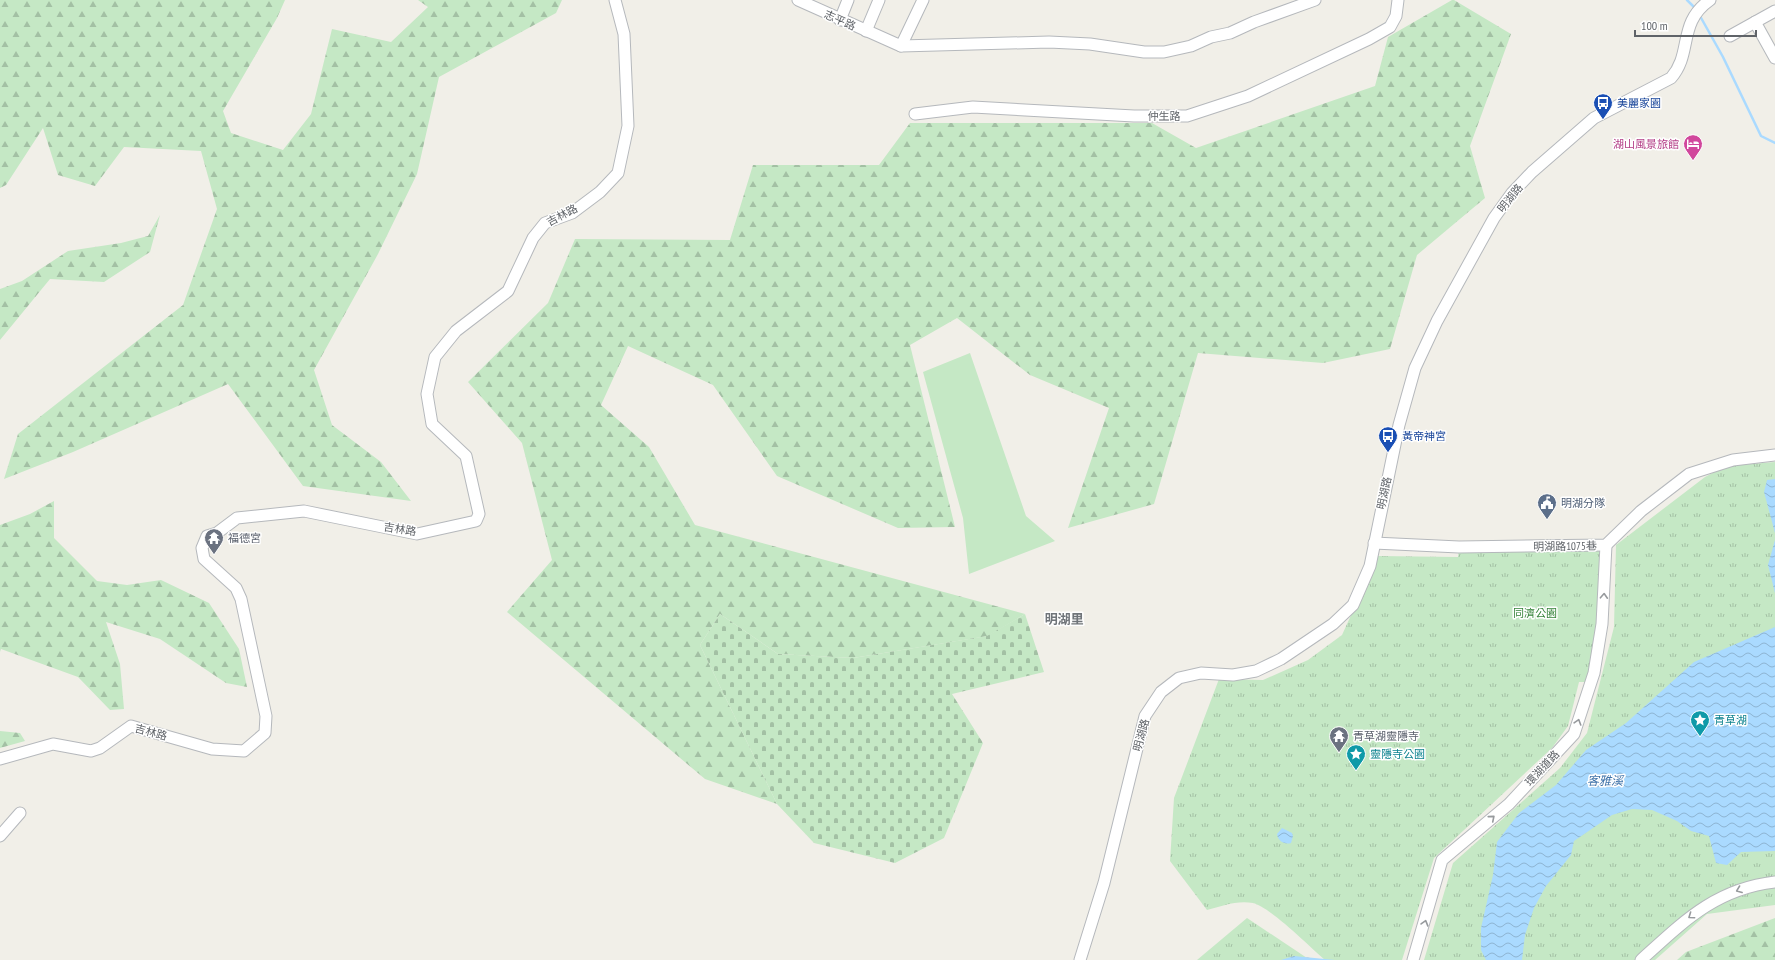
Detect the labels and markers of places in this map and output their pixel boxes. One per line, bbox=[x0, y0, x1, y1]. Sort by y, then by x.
bus stop icon: 美麗家園 bbox=[1592, 92, 1614, 120]
place label: 美麗家園 bbox=[1617, 96, 1661, 110]
hotel icon: 湖山風景旅館 bbox=[1682, 133, 1704, 161]
place label: 湖山風景旅館 bbox=[1613, 137, 1679, 151]
bus stop icon: 黃帝神宮 bbox=[1377, 425, 1399, 453]
place label: 黃帝神宮 bbox=[1402, 429, 1446, 443]
public building icon: 明湖分隊 bbox=[1536, 492, 1558, 520]
place label: 明湖分隊 bbox=[1561, 496, 1605, 510]
temple icon: 福德宮 bbox=[203, 527, 225, 555]
place label: 福德宮 bbox=[228, 531, 261, 545]
place icon: 青草湖 bbox=[1689, 709, 1711, 737]
place label: 青草湖 bbox=[1714, 713, 1747, 727]
temple icon: 青草湖靈隱寺 bbox=[1328, 725, 1350, 753]
place label: 青草湖靈隱寺 bbox=[1353, 729, 1419, 743]
place icon: 靈隱寺公園 bbox=[1345, 743, 1367, 771]
place label: 靈隱寺公園 bbox=[1370, 747, 1425, 761]

